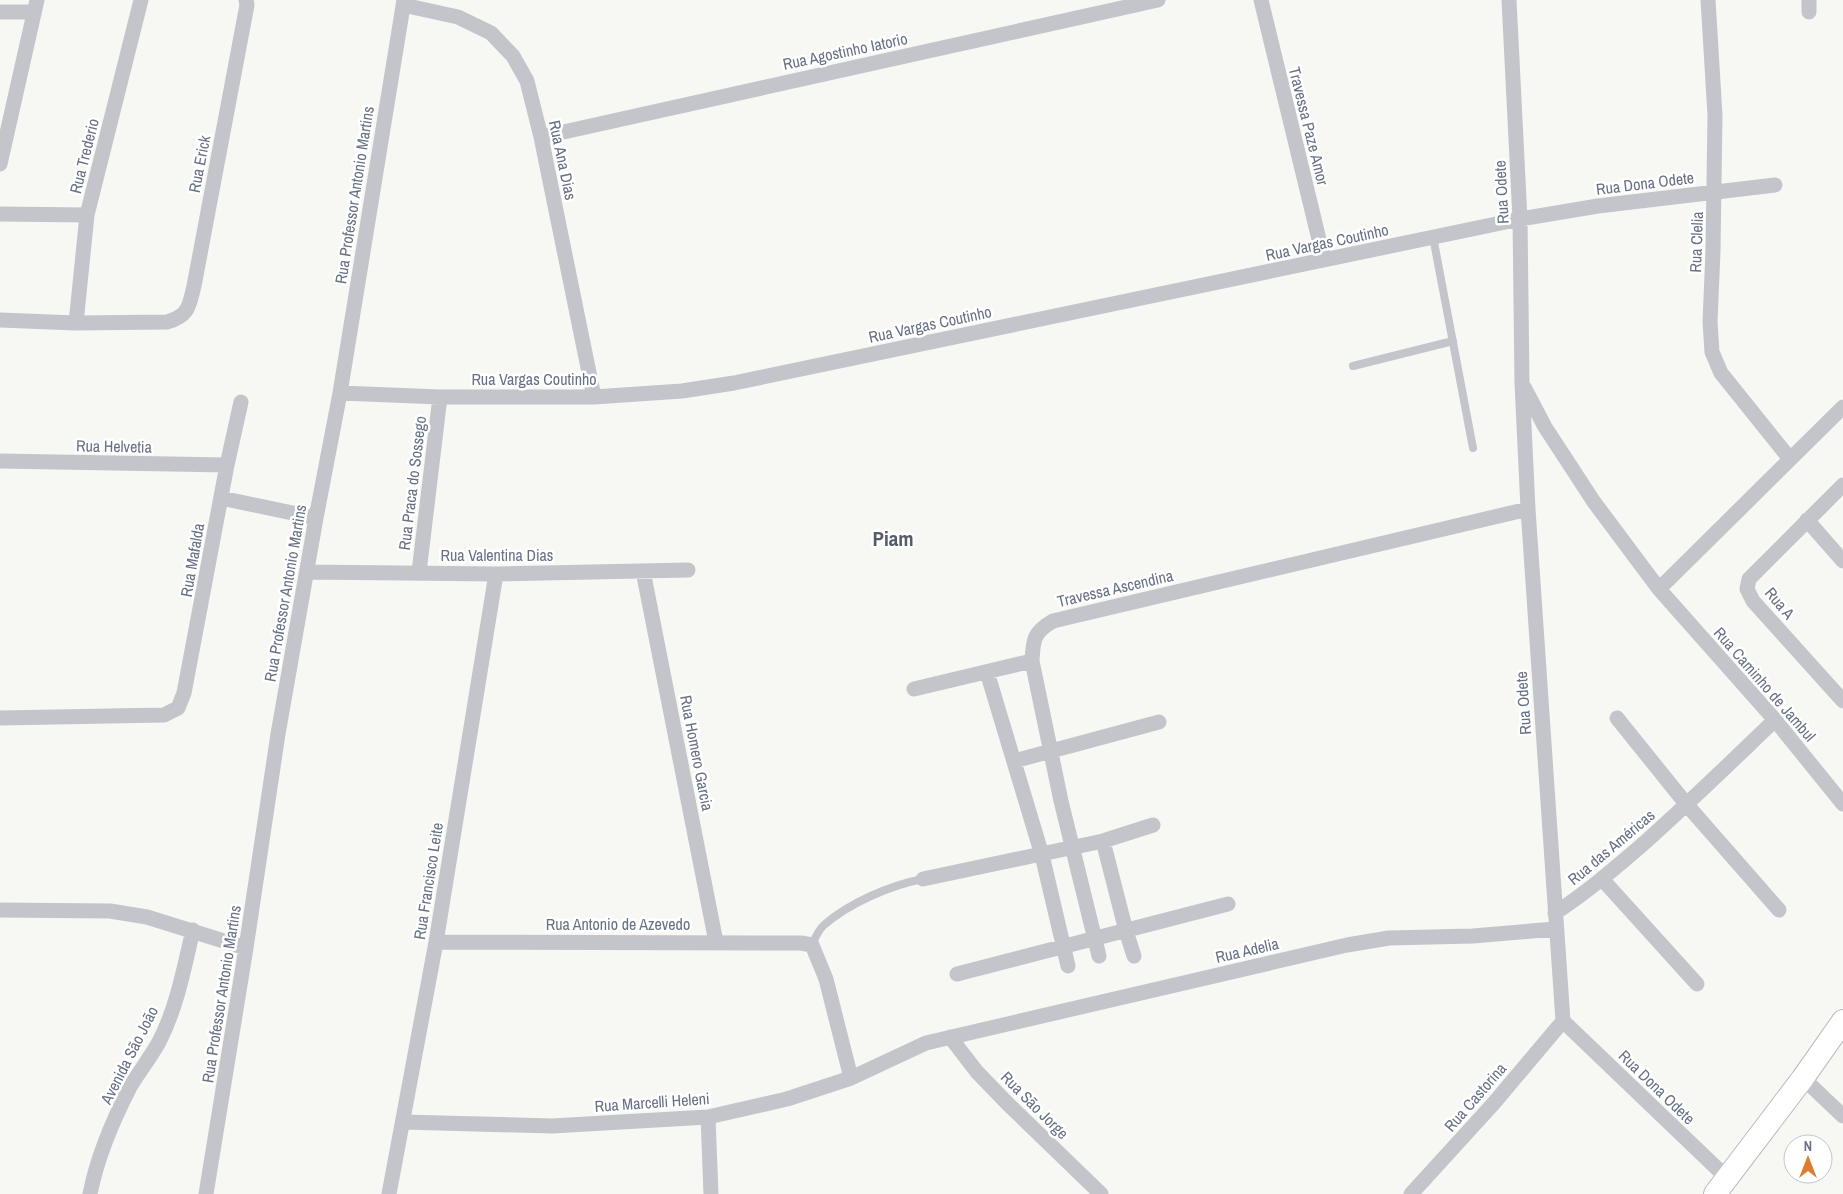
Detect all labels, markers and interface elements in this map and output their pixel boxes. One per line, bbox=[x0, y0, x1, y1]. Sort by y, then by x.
street label: Rua Agostinho Iatorio bbox=[781, 27, 909, 75]
street label: Travessa Paze Amor bbox=[1284, 64, 1334, 188]
street label: Rua Professor Antonio Martins bbox=[329, 105, 379, 285]
street label: Rua Trederio bbox=[64, 116, 104, 196]
street label: Rua Ana Dias bbox=[544, 118, 582, 202]
street label: Rua Erick bbox=[183, 133, 215, 194]
street label: Rua Odete bbox=[1488, 160, 1514, 224]
street label: Rua Dona Odete bbox=[1595, 166, 1695, 200]
street label: Rua Clelia bbox=[1684, 210, 1708, 273]
street label: Rua Vargas Coutinho bbox=[1263, 218, 1391, 266]
street label: Rua Vargas Coutinho bbox=[866, 300, 994, 348]
street label: Rua Vargas Coutinho bbox=[471, 368, 597, 390]
street label: Rua Praca do Sossego bbox=[393, 415, 431, 551]
street label: Rua Helvetia bbox=[76, 434, 153, 458]
street label: Rua Professor Antonio Martins bbox=[259, 503, 311, 683]
street label: Rua Mafalda bbox=[175, 521, 209, 599]
district label: Piam bbox=[872, 524, 914, 553]
street label: Rua Valentina Dias bbox=[441, 544, 553, 566]
street label: Travessa Ascendina bbox=[1055, 564, 1176, 612]
street label: Rua A bbox=[1760, 582, 1800, 624]
street label: Rua Caminho de Jambul bbox=[1709, 622, 1821, 746]
street label: Rua Odete bbox=[1510, 671, 1536, 735]
street label: Rua Homero Garcia bbox=[675, 693, 719, 813]
street label: Rua das Américas bbox=[1563, 804, 1659, 890]
street label: Rua Francisco Leite bbox=[408, 821, 448, 941]
street label: Rua Professor Antonio Martins bbox=[196, 904, 246, 1084]
street label: Rua Antonio de Azevedo bbox=[546, 913, 690, 935]
street label: Rua Adelia bbox=[1213, 932, 1281, 968]
street label: Avenida São João bbox=[94, 1002, 163, 1109]
street label: Rua Dona Odete bbox=[1614, 1045, 1700, 1129]
street label: Rua Castorina bbox=[1439, 1057, 1512, 1136]
street label: Rua São Jorge bbox=[996, 1066, 1074, 1144]
street label: Rua Marcelli Heleni bbox=[594, 1087, 710, 1117]
north arrow bbox=[1783, 1134, 1833, 1184]
text: N bbox=[1804, 1137, 1812, 1155]

